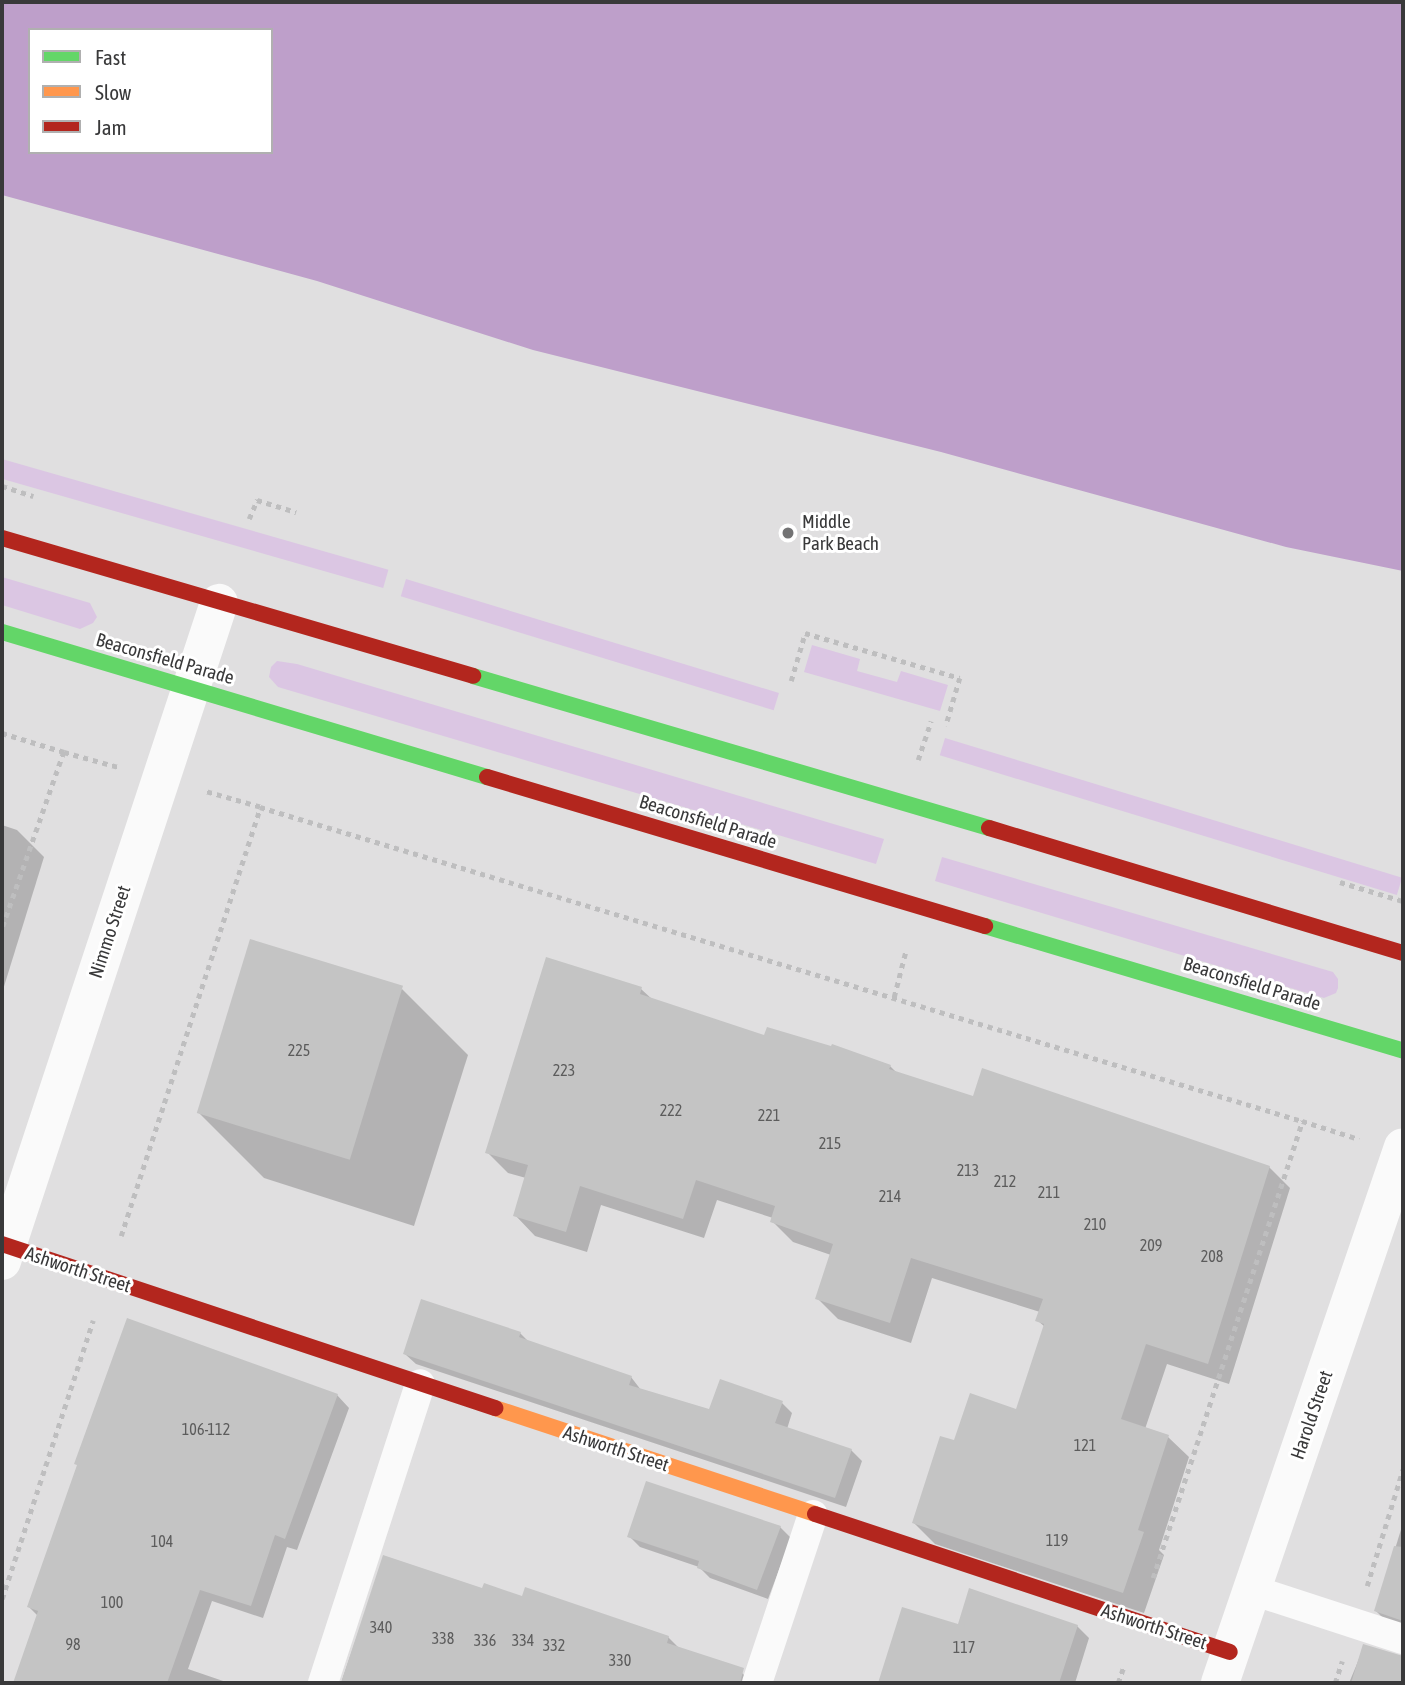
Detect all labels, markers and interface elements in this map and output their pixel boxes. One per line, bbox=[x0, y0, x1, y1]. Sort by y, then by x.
legend bbox=[28, 28, 273, 154]
text: Fast bbox=[95, 45, 126, 69]
text: Slow bbox=[95, 80, 131, 104]
text: Jam bbox=[95, 115, 127, 139]
place label: Middle Park Beach bbox=[802, 511, 879, 555]
marker: Middle Park Beach bbox=[780, 525, 796, 541]
street label: Beaconsfield Parade bbox=[93, 628, 237, 690]
street label: Beaconsfield Parade bbox=[637, 790, 779, 854]
street label: Nimmo Street bbox=[84, 883, 136, 981]
street label: Beaconsfield Parade bbox=[1181, 952, 1323, 1016]
house number: 225 bbox=[288, 1040, 310, 1060]
house number: 223 bbox=[553, 1060, 575, 1080]
house number: 222 bbox=[660, 1100, 682, 1120]
house number: 221 bbox=[758, 1105, 780, 1125]
house number: 215 bbox=[819, 1133, 841, 1153]
house number: 213 bbox=[957, 1160, 979, 1180]
house number: 212 bbox=[994, 1171, 1016, 1191]
house number: 211 bbox=[1038, 1182, 1060, 1202]
house number: 214 bbox=[879, 1186, 901, 1206]
house number: 210 bbox=[1084, 1214, 1106, 1234]
house number: 209 bbox=[1140, 1235, 1162, 1255]
street label: Ashworth Street bbox=[22, 1242, 134, 1298]
house number: 208 bbox=[1201, 1246, 1223, 1266]
street label: Harold Street bbox=[1286, 1368, 1338, 1462]
house number: 106-112 bbox=[182, 1419, 230, 1439]
street label: Ashworth Street bbox=[560, 1421, 672, 1477]
house number: 121 bbox=[1074, 1435, 1096, 1455]
house number: 119 bbox=[1046, 1530, 1068, 1550]
house number: 104 bbox=[151, 1531, 173, 1551]
house number: 100 bbox=[101, 1592, 123, 1612]
street label: Ashworth Street bbox=[1098, 1599, 1210, 1655]
house number: 340 bbox=[370, 1617, 392, 1637]
house number: 338 bbox=[432, 1628, 454, 1648]
house number: 336 bbox=[474, 1630, 496, 1650]
house number: 334 bbox=[512, 1630, 534, 1650]
house number: 98 bbox=[65, 1634, 81, 1654]
house number: 332 bbox=[543, 1635, 565, 1655]
house number: 117 bbox=[953, 1637, 975, 1657]
house number: 330 bbox=[609, 1650, 631, 1670]

